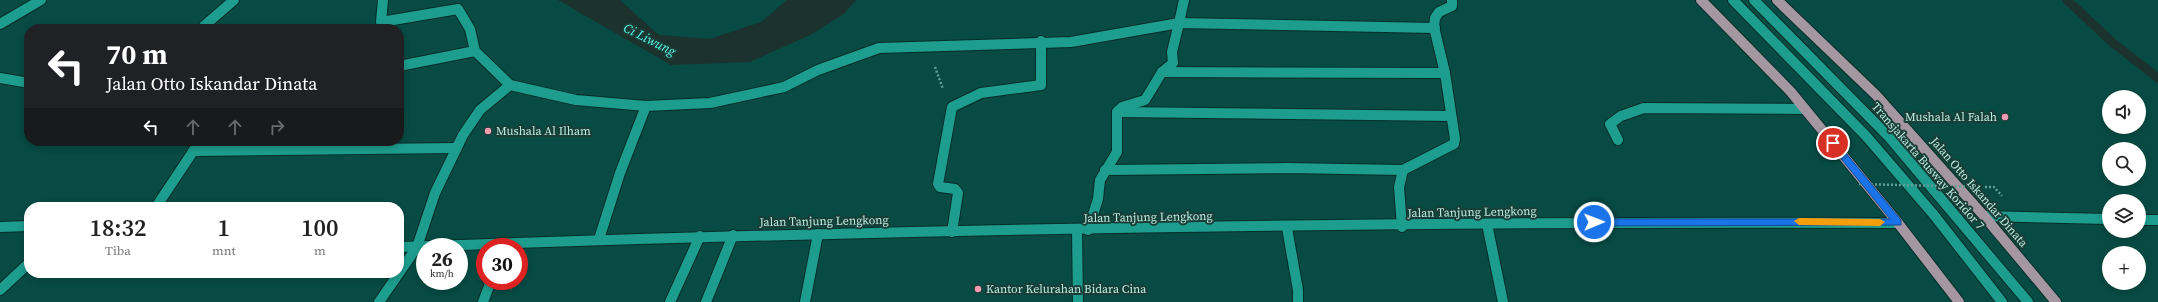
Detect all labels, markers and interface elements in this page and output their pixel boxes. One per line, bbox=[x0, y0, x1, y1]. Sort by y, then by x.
water label: Ci Liwung bbox=[621, 19, 679, 60]
text: 70 m bbox=[106, 35, 168, 73]
icon: left bbox=[40, 40, 92, 92]
text: Jalan Otto Iskandar Dinata bbox=[106, 71, 317, 96]
map controls bbox=[2102, 90, 2146, 290]
button: sound bbox=[2102, 90, 2146, 134]
street label: Transjakarta Busway Koridor 7 bbox=[1868, 99, 1988, 233]
place label: Mushala Al Falah bbox=[1905, 109, 1997, 125]
marker: Mushala Al Falah bbox=[2000, 112, 2010, 122]
icon: left bbox=[140, 116, 162, 138]
icon: ahead bbox=[182, 116, 204, 138]
icon: ahead bbox=[224, 116, 246, 138]
icon: right bbox=[266, 116, 288, 138]
place label: Mushala Al Ilham bbox=[496, 123, 591, 139]
marker: Mushala Al Ilham bbox=[483, 126, 493, 136]
pin bbox=[1816, 126, 1850, 160]
icon: arrive bbox=[1822, 132, 1844, 154]
street label: Jalan Otto Iskandar Dinata bbox=[1926, 133, 2032, 251]
button: search bbox=[2102, 142, 2146, 186]
button: layers bbox=[2102, 194, 2146, 238]
position arrow bbox=[1573, 201, 1615, 243]
street label: Jalan Tanjung Lengkong bbox=[1406, 203, 1537, 221]
street label: Jalan Tanjung Lengkong bbox=[1082, 208, 1213, 226]
text: 18:32 bbox=[89, 211, 147, 244]
text: 1 bbox=[218, 211, 230, 244]
text: 100 bbox=[301, 211, 339, 244]
street label: Jalan Tanjung Lengkong bbox=[758, 212, 889, 230]
speed limit sign: 30 bbox=[476, 238, 528, 290]
text: Tiba bbox=[105, 242, 131, 259]
text: mnt bbox=[212, 242, 236, 259]
text: m bbox=[314, 242, 326, 259]
text: 26 bbox=[431, 245, 453, 273]
button: + bbox=[2102, 246, 2146, 290]
text: km/h bbox=[430, 267, 454, 280]
place label: Kantor Kelurahan Bidara Cina bbox=[986, 281, 1147, 297]
marker: Kantor Kelurahan Bidara Cina bbox=[973, 284, 983, 294]

